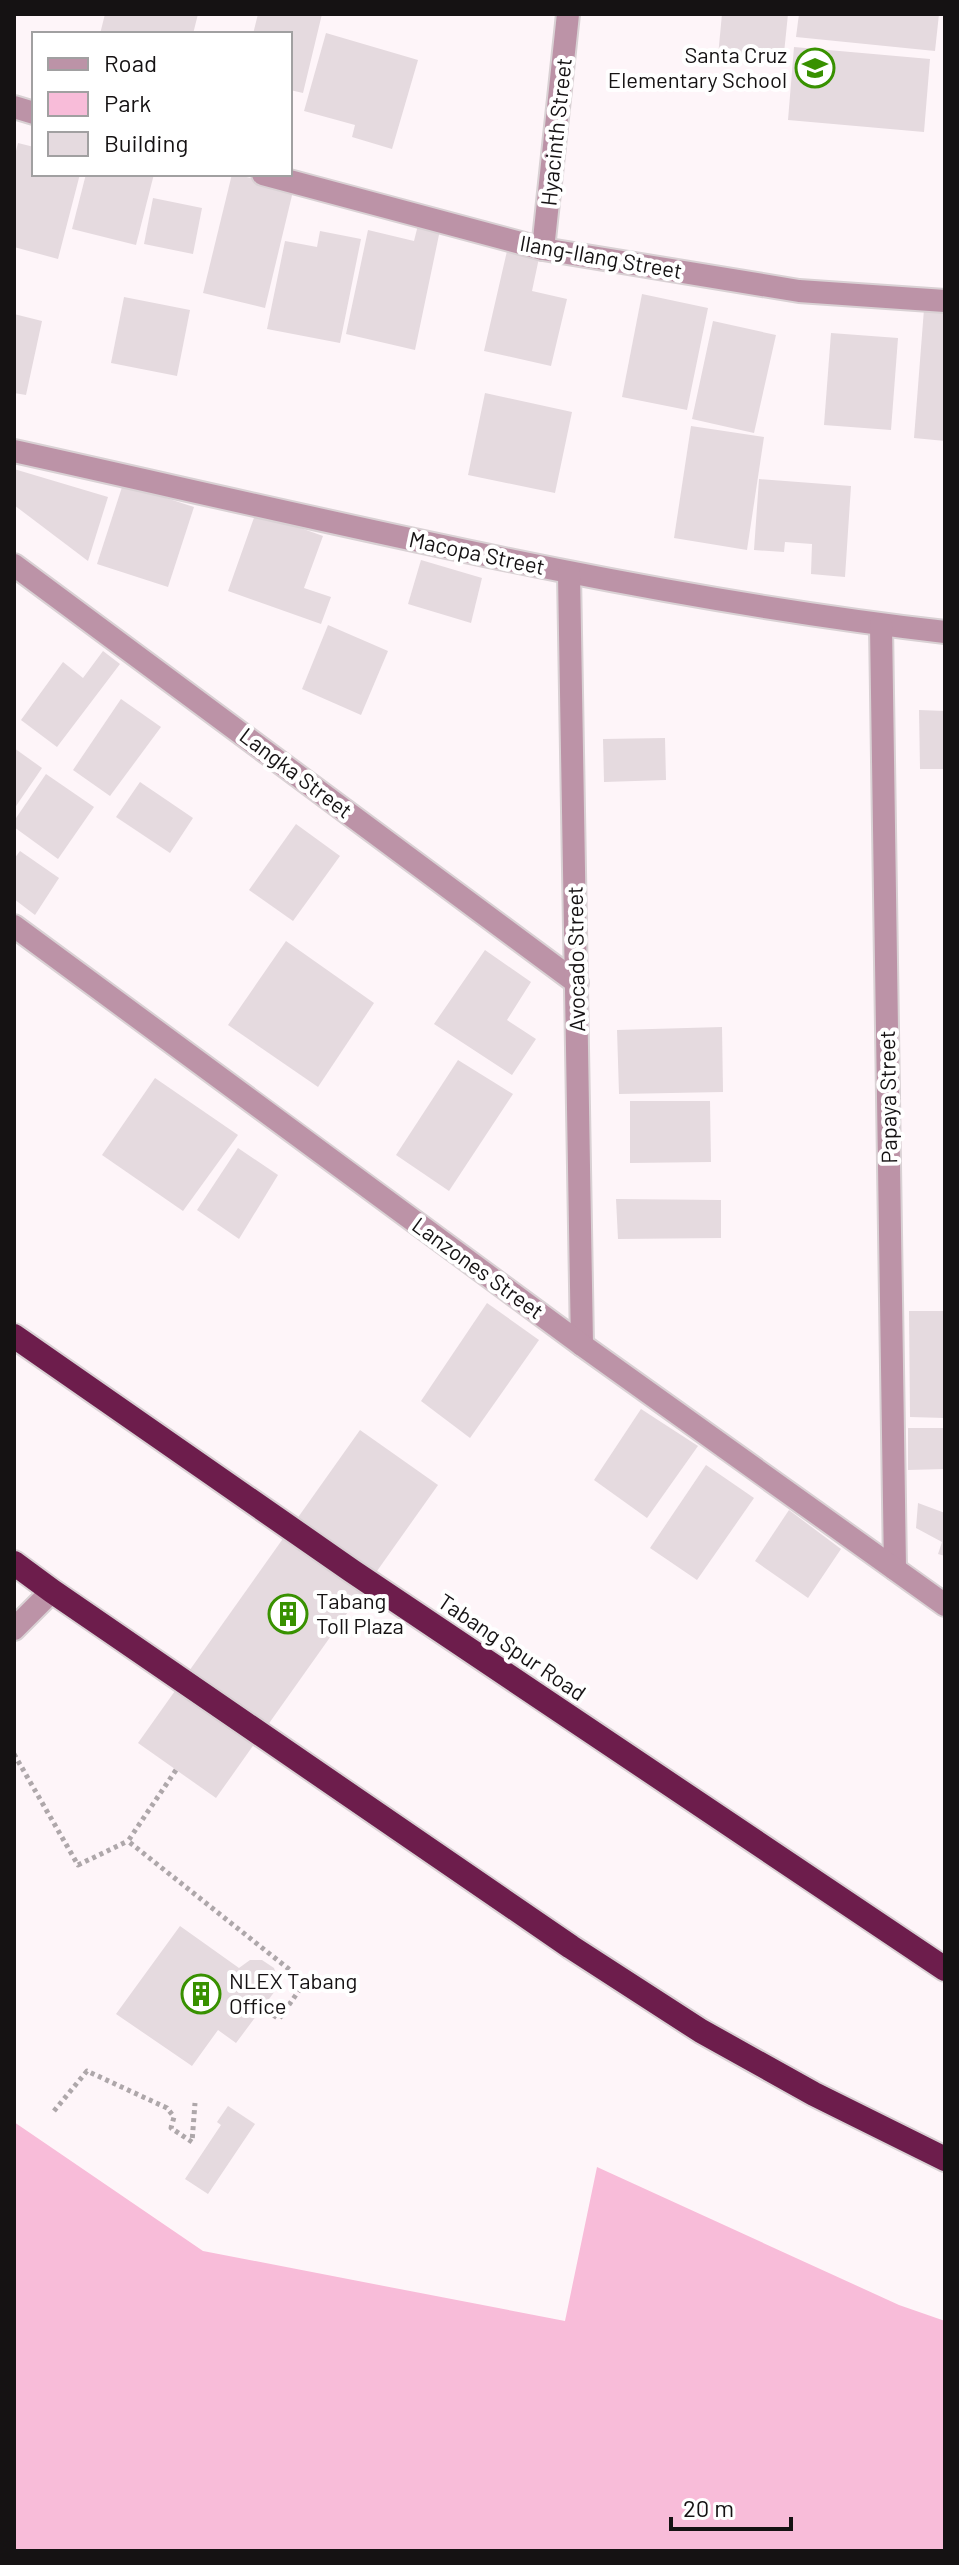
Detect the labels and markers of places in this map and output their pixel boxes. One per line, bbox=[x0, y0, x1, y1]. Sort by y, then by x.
place label: Santa Cruz Elementary School bbox=[608, 41, 787, 92]
school or university icon: Santa Cruz Elementary School bbox=[794, 47, 836, 89]
place label: Tabang Toll Plaza bbox=[316, 1587, 404, 1638]
building icon: Tabang Toll Plaza bbox=[267, 1593, 309, 1635]
place label: NLEX Tabang Office bbox=[229, 1967, 357, 2018]
building icon: NLEX Tabang Office bbox=[180, 1973, 222, 2015]

